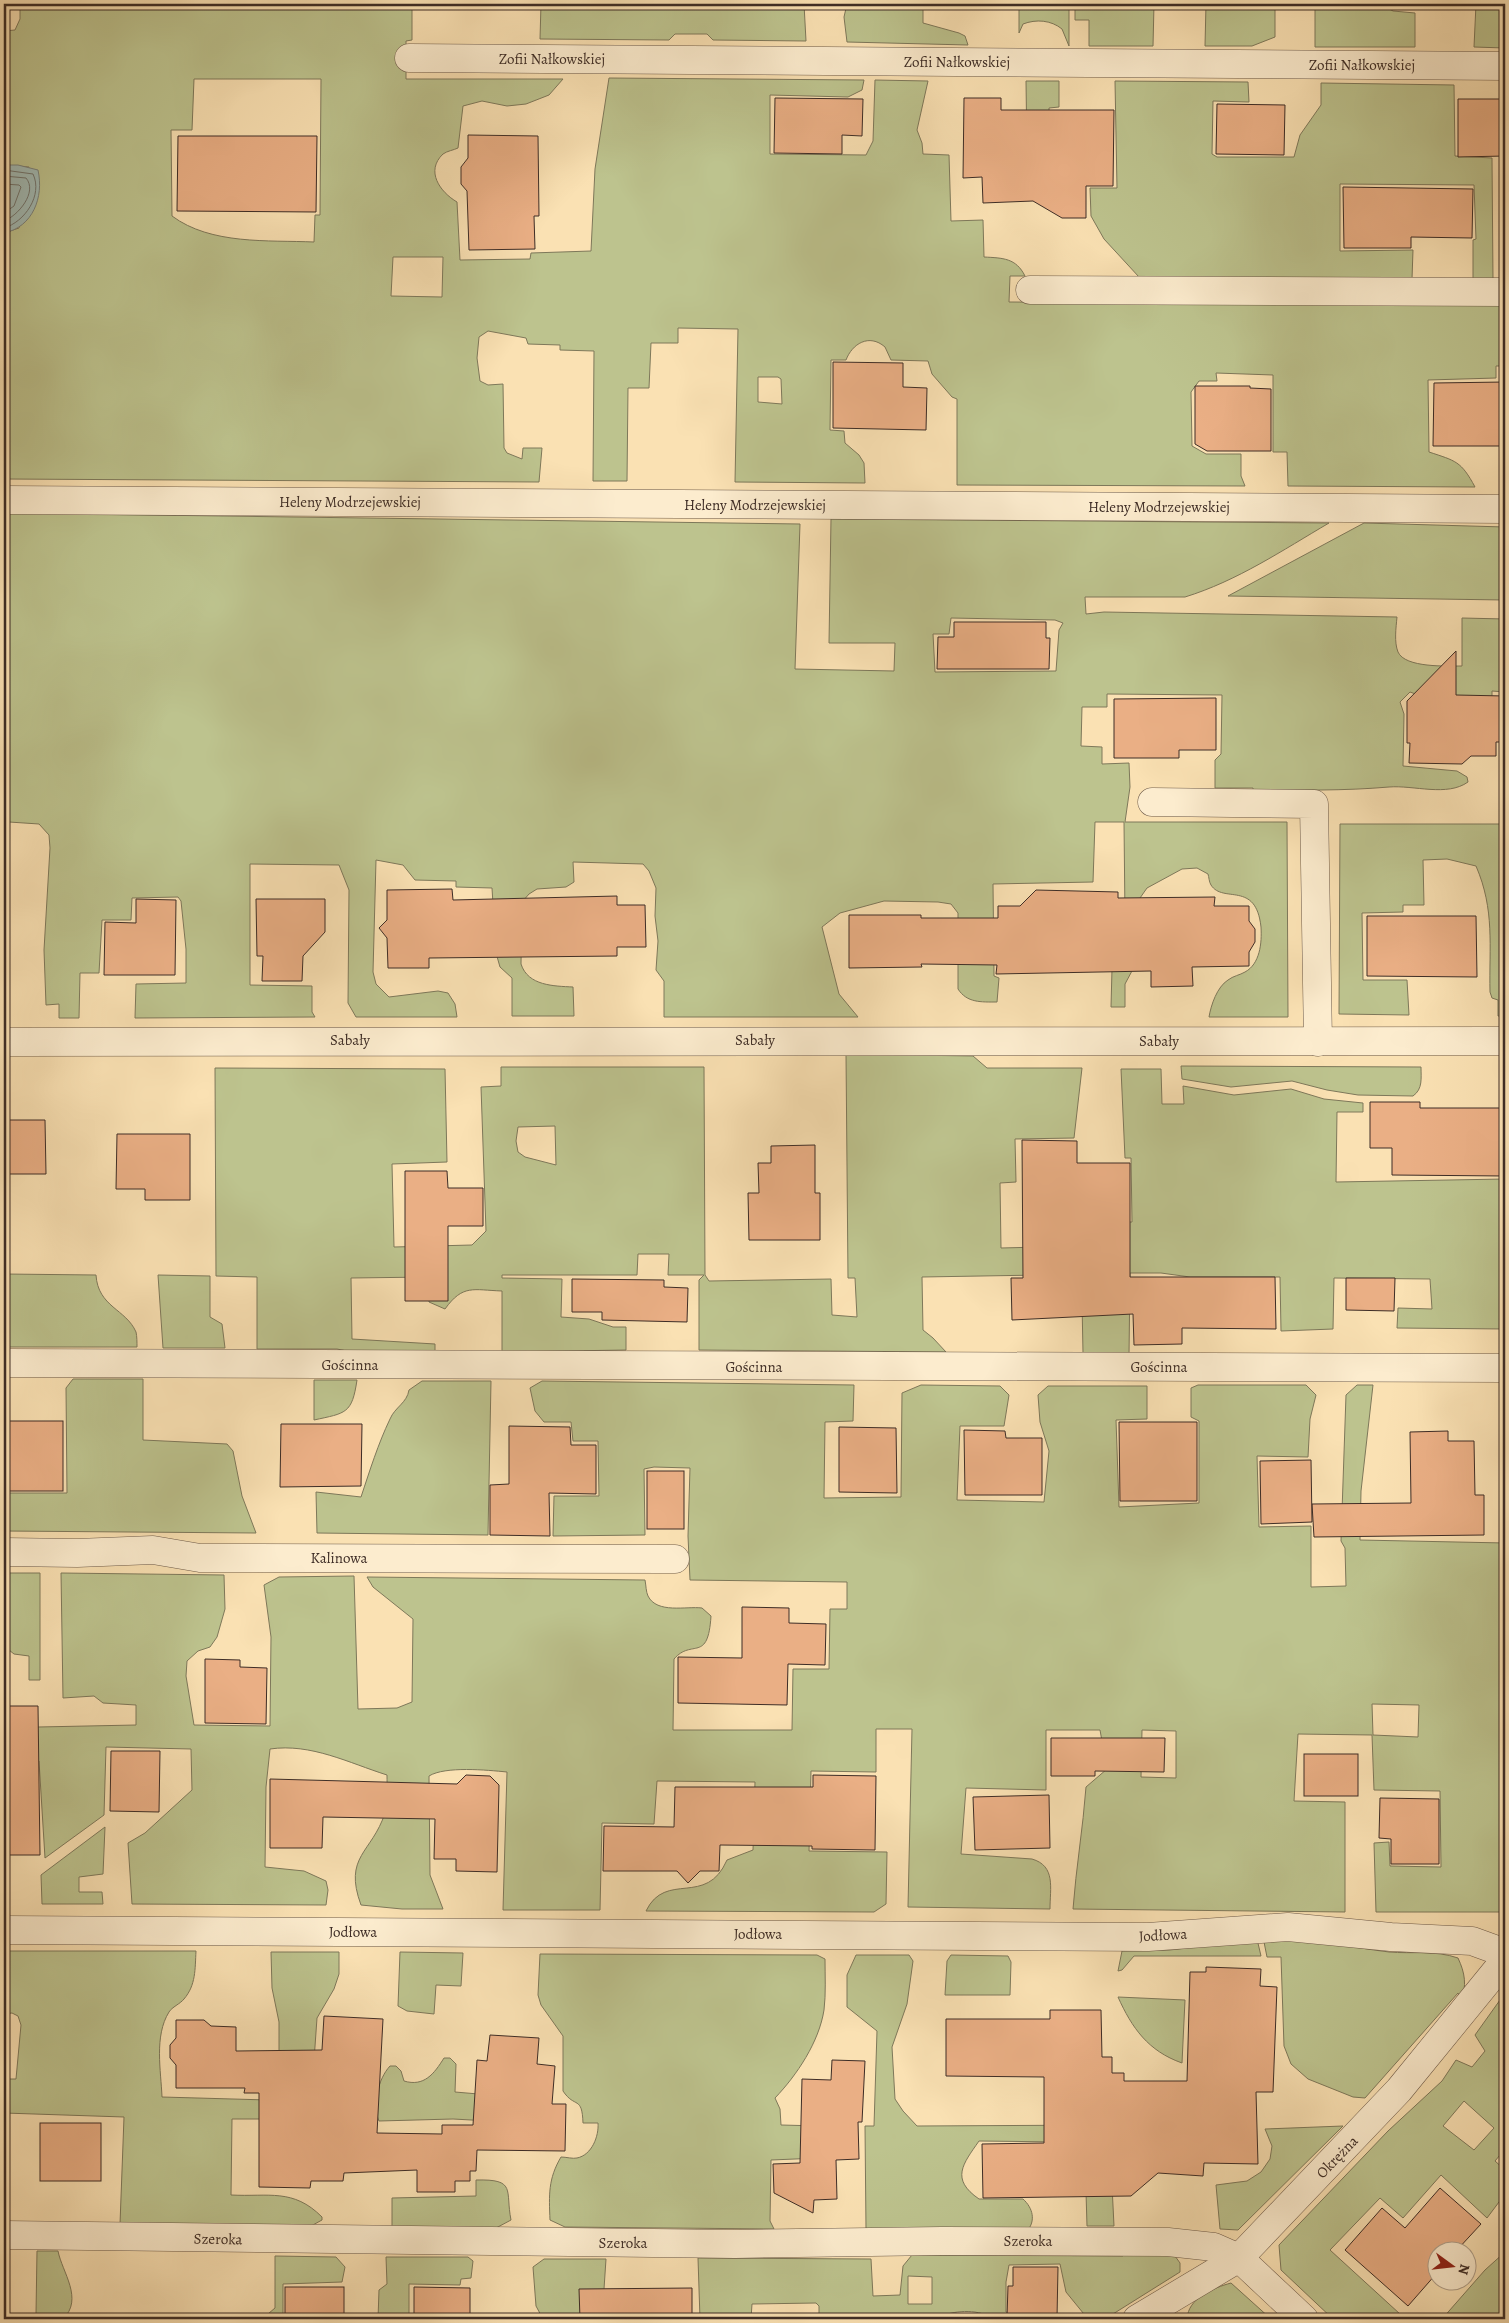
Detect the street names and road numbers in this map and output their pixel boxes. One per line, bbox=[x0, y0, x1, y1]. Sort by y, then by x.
street label: Zofii Nałkowskiej bbox=[499, 49, 605, 69]
street label: Zofii Nałkowskiej bbox=[904, 52, 1010, 72]
street label: Zofii Nałkowskiej bbox=[1309, 55, 1415, 75]
street label: Heleny Modrzejewskiej bbox=[279, 492, 421, 512]
street label: Heleny Modrzejewskiej bbox=[684, 495, 826, 515]
street label: Heleny Modrzejewskiej bbox=[1088, 497, 1230, 517]
street label: Sabały bbox=[330, 1030, 370, 1050]
street label: Sabały bbox=[735, 1030, 775, 1050]
street label: Sabały bbox=[1139, 1031, 1179, 1051]
street label: Gościnna bbox=[321, 1355, 379, 1375]
street label: Gościnna bbox=[725, 1357, 783, 1377]
street label: Gościnna bbox=[1130, 1357, 1188, 1377]
street label: Kalinowa bbox=[311, 1548, 367, 1568]
street label: Jodłowa bbox=[329, 1922, 377, 1942]
street label: Jodłowa bbox=[734, 1924, 782, 1944]
street label: Jodłowa bbox=[1138, 1924, 1188, 1946]
street label: Okrężna bbox=[1312, 2131, 1362, 2183]
street label: Szeroka bbox=[193, 2229, 243, 2249]
street label: Szeroka bbox=[1004, 2231, 1052, 2251]
street label: Szeroka bbox=[599, 2233, 647, 2253]

